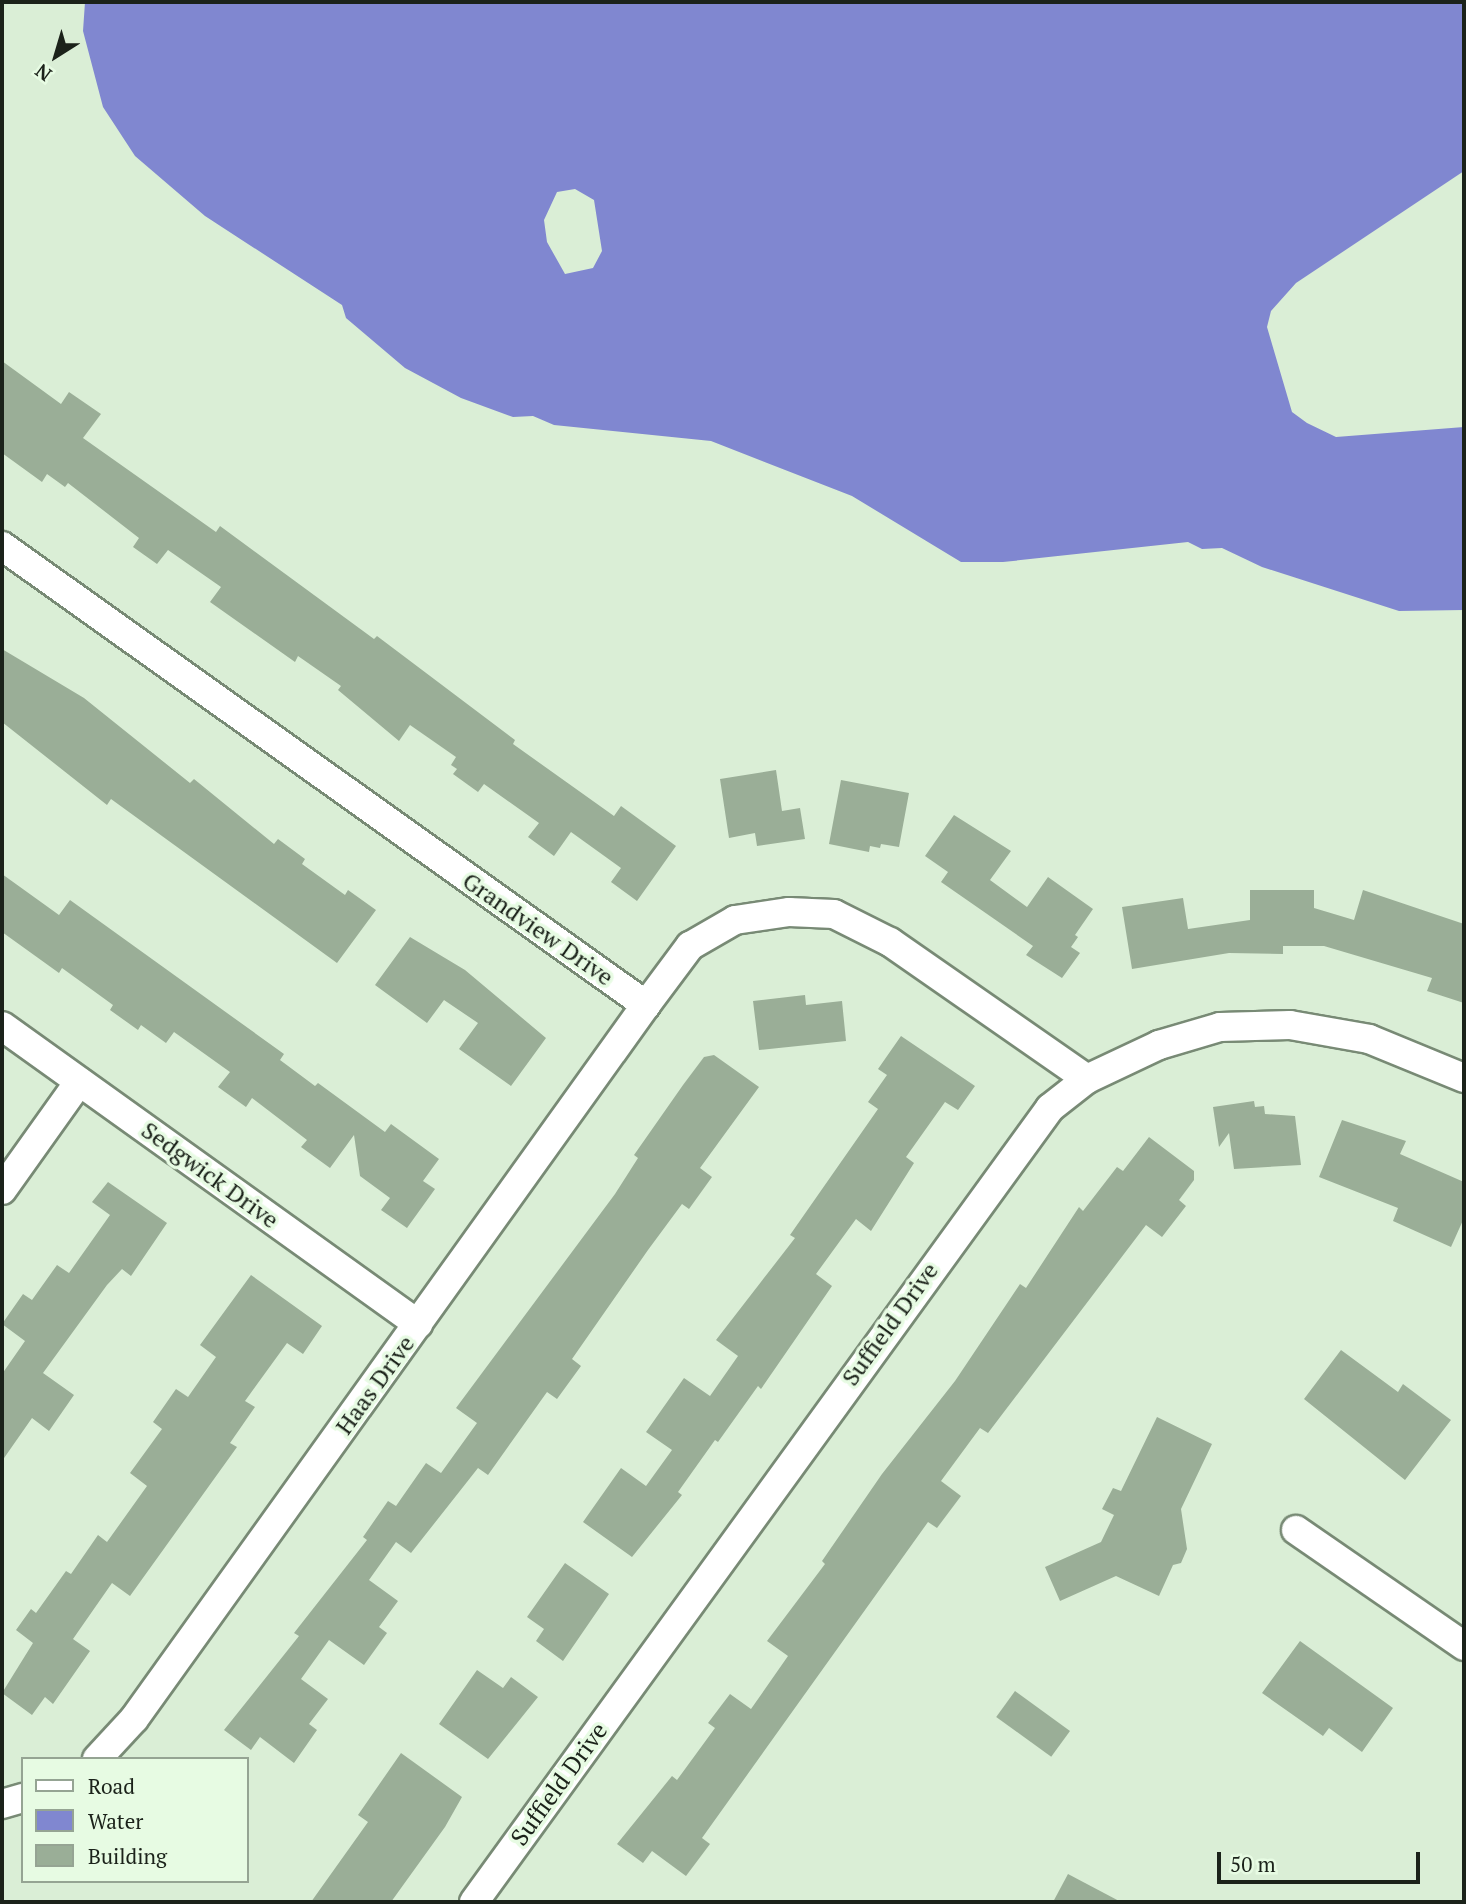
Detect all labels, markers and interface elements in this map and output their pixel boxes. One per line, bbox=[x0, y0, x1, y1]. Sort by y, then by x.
north arrow bbox=[21, 21, 91, 91]
text: N bbox=[30, 59, 56, 87]
street label: Grandview Drive bbox=[457, 866, 619, 992]
street label: Sedgwick Drive bbox=[136, 1116, 284, 1234]
street label: Suffield Drive bbox=[836, 1257, 944, 1391]
street label: Haas Drive bbox=[330, 1330, 420, 1440]
street label: Suffield Drive bbox=[505, 1717, 613, 1851]
legend bbox=[21, 1757, 248, 1883]
text: Road bbox=[88, 1772, 135, 1800]
text: Water bbox=[88, 1807, 143, 1835]
scale bar bbox=[1221, 1838, 1424, 1882]
text: Building bbox=[88, 1842, 167, 1870]
text: 50 m bbox=[1230, 1850, 1276, 1878]

